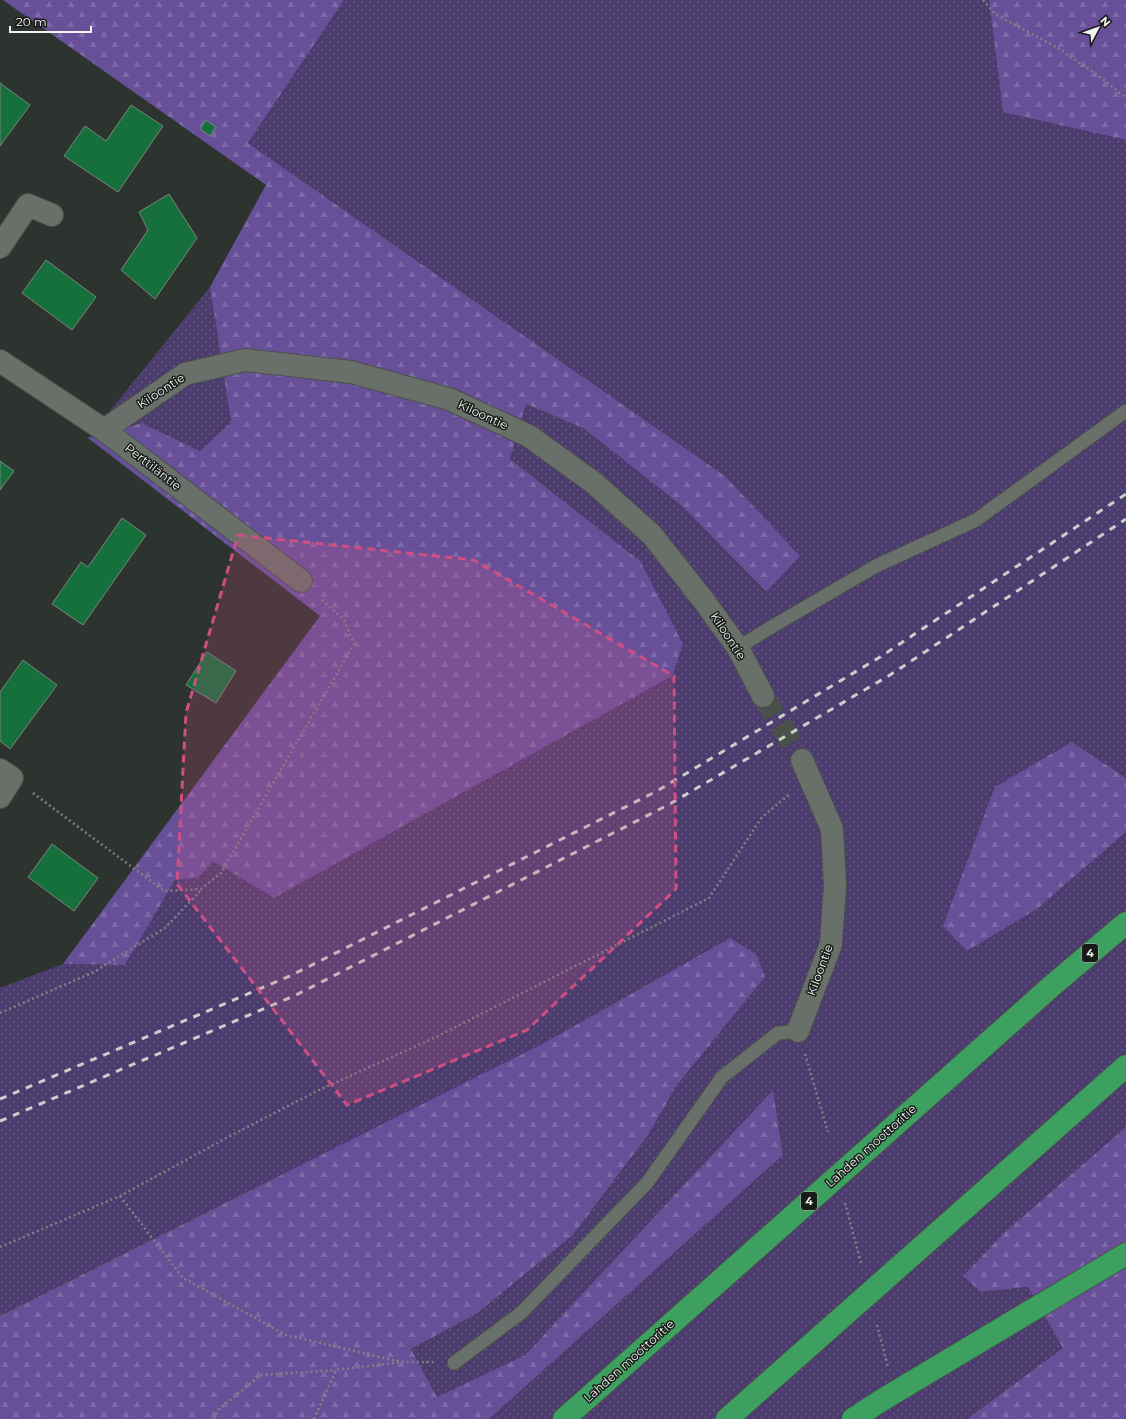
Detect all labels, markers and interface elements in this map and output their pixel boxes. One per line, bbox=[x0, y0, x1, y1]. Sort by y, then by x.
scale bar bbox=[10, 8, 91, 34]
north arrow bbox=[1078, 8, 1118, 48]
text: N bbox=[1097, 13, 1114, 29]
text: 20 m bbox=[16, 14, 47, 29]
street label: Kiloontie bbox=[134, 370, 187, 411]
street label: Kiloontie bbox=[456, 396, 511, 433]
street label: Perttiläntie bbox=[122, 440, 184, 493]
street label: Kiloontie bbox=[708, 609, 749, 662]
street label: Kiloontie bbox=[803, 942, 836, 998]
road number: 4 bbox=[1082, 944, 1098, 962]
street label: Lahden moottoritie bbox=[822, 1101, 919, 1190]
road number: 4 bbox=[801, 1192, 817, 1210]
street label: Lahden moottoritie bbox=[580, 1316, 677, 1405]

